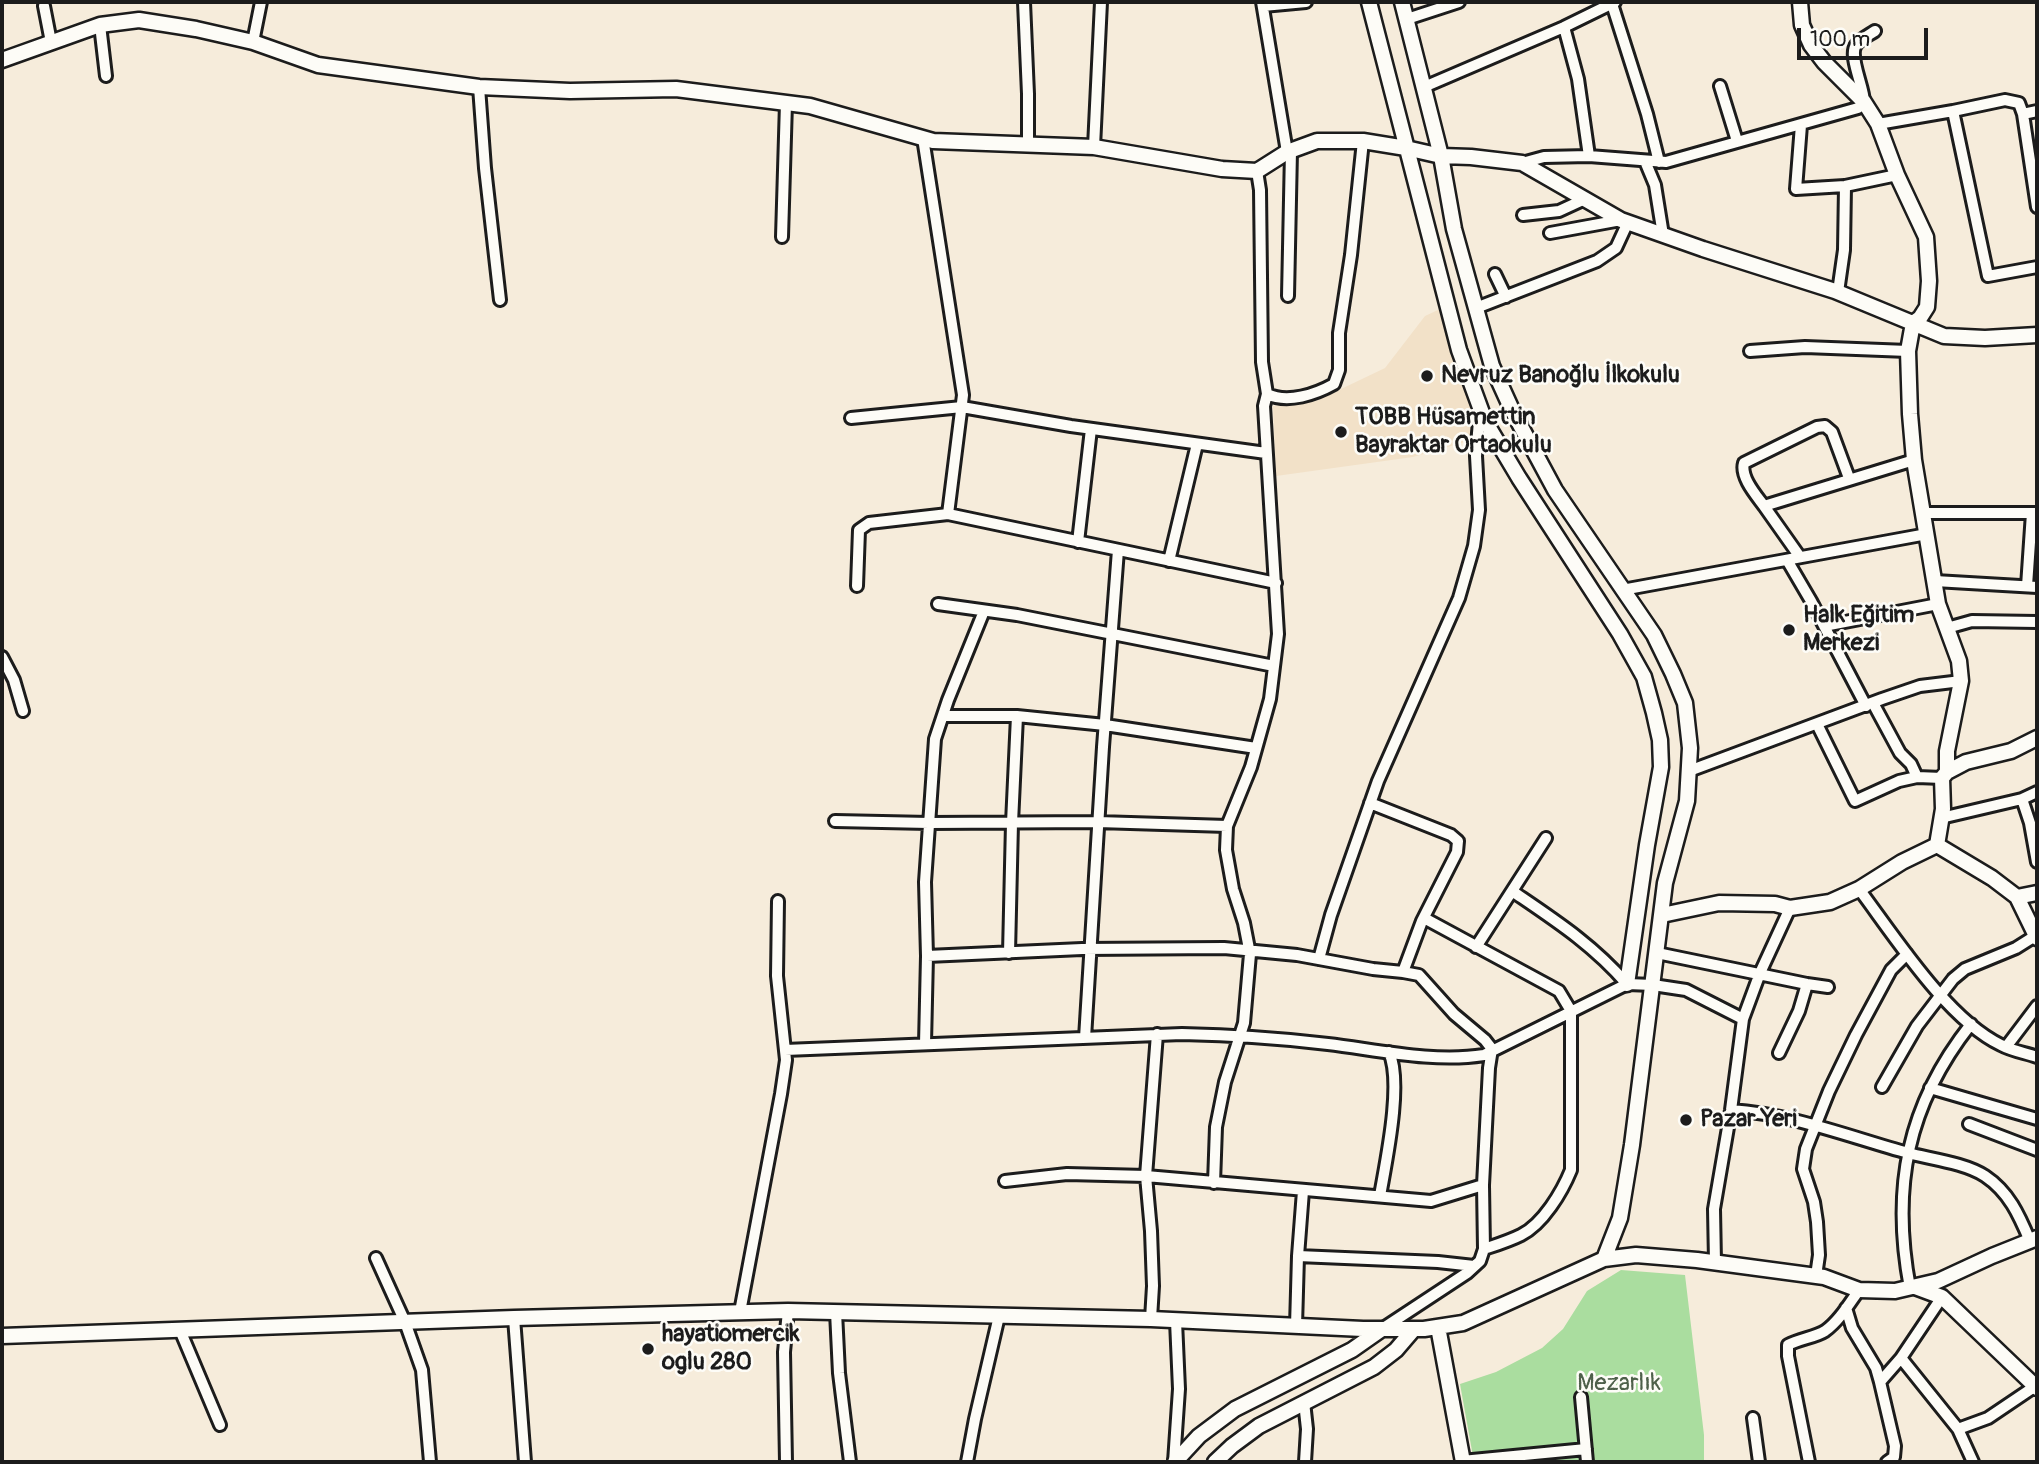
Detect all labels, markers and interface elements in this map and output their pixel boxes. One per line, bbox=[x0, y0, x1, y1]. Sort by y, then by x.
scale bar bbox=[1801, 14, 1932, 58]
text: 100 m bbox=[1810, 26, 1870, 53]
place label: Nevruz Banoğlu İlkokulu bbox=[1441, 362, 1680, 390]
marker: Nevruz Banoğlu İlkokulu bbox=[1419, 368, 1435, 384]
place label: TOBB Hüsamettin Bayraktar Ortaokulu bbox=[1355, 404, 1552, 460]
marker: TOBB Hüsamettin Bayraktar Ortaokulu bbox=[1333, 424, 1349, 440]
place label: Halk Eğitim Merkezi bbox=[1803, 602, 1914, 658]
marker: Halk Eğitim Merkezi bbox=[1781, 622, 1797, 638]
place label: Pazar Yeri bbox=[1700, 1106, 1797, 1134]
marker: Pazar Yeri bbox=[1678, 1112, 1694, 1128]
place label: hayatiomercik oglu 280 bbox=[662, 1321, 799, 1377]
marker: hayatiomercik oglu 280 bbox=[640, 1341, 656, 1357]
park label: Mezarlık bbox=[1577, 1370, 1661, 1398]

